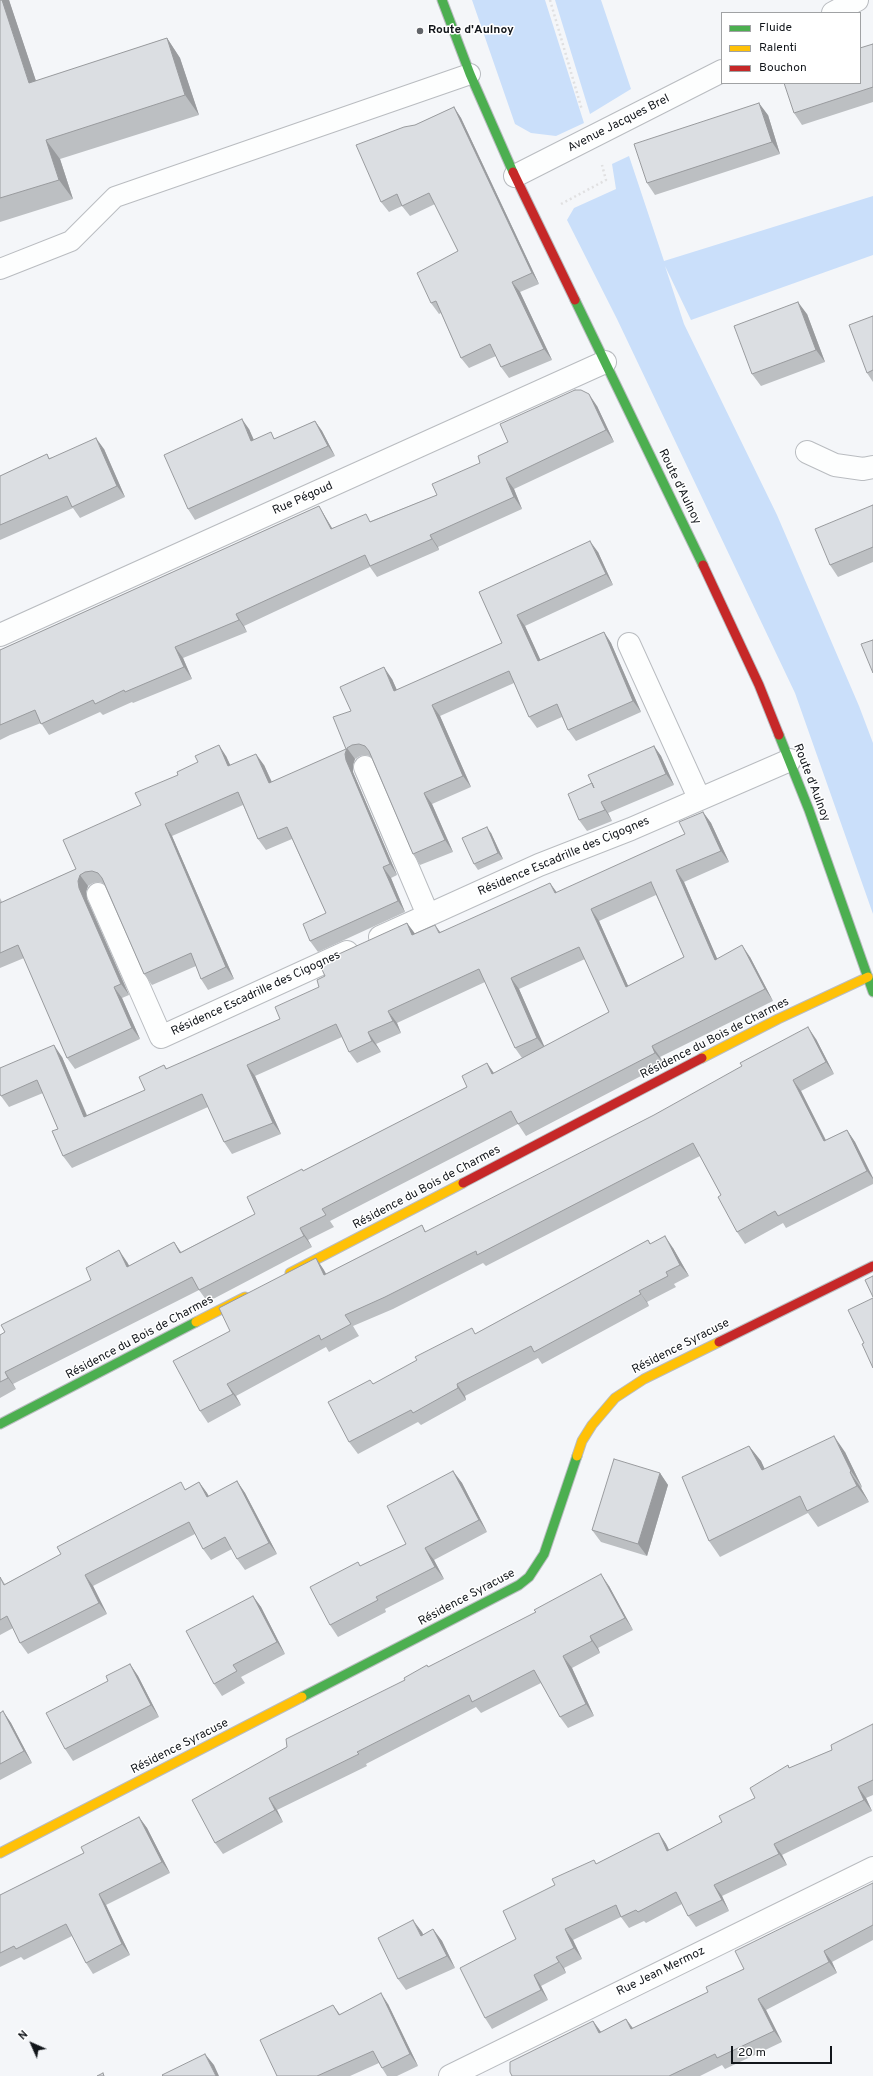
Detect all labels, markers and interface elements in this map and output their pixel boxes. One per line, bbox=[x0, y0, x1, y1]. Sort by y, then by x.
legend bbox=[721, 12, 861, 84]
text: Fluide bbox=[759, 20, 792, 36]
place label: Route d'Aulnoy bbox=[428, 24, 514, 38]
marker: Route d'Aulnoy bbox=[415, 26, 425, 36]
text: Ralenti bbox=[759, 40, 797, 56]
text: Bouchon bbox=[759, 60, 807, 76]
street label: Avenue Jacques Brel bbox=[566, 92, 672, 156]
street label: Route d'Aulnoy bbox=[655, 447, 703, 527]
street label: Rue Pégoud bbox=[271, 479, 335, 519]
street label: Route d'Aulnoy bbox=[790, 742, 832, 824]
street label: Résidence Escadrille des Cigognes bbox=[476, 814, 652, 900]
street label: Résidence Escadrille des Cigognes bbox=[169, 948, 343, 1040]
street label: Résidence du Bois de Charmes bbox=[638, 995, 792, 1083]
street label: Résidence du Bois de Charmes bbox=[351, 1143, 503, 1233]
street label: Résidence du Bois de Charmes bbox=[64, 1293, 216, 1383]
street label: Résidence Syracuse bbox=[630, 1316, 732, 1378]
street label: Résidence Syracuse bbox=[416, 1566, 518, 1630]
street label: Résidence Syracuse bbox=[129, 1716, 231, 1778]
street label: Rue Jean Mermoz bbox=[614, 1944, 708, 2000]
north arrow bbox=[12, 2024, 52, 2064]
text: N bbox=[16, 2028, 31, 2043]
scale bar bbox=[733, 2038, 834, 2064]
text: 20 m bbox=[738, 2045, 766, 2061]

